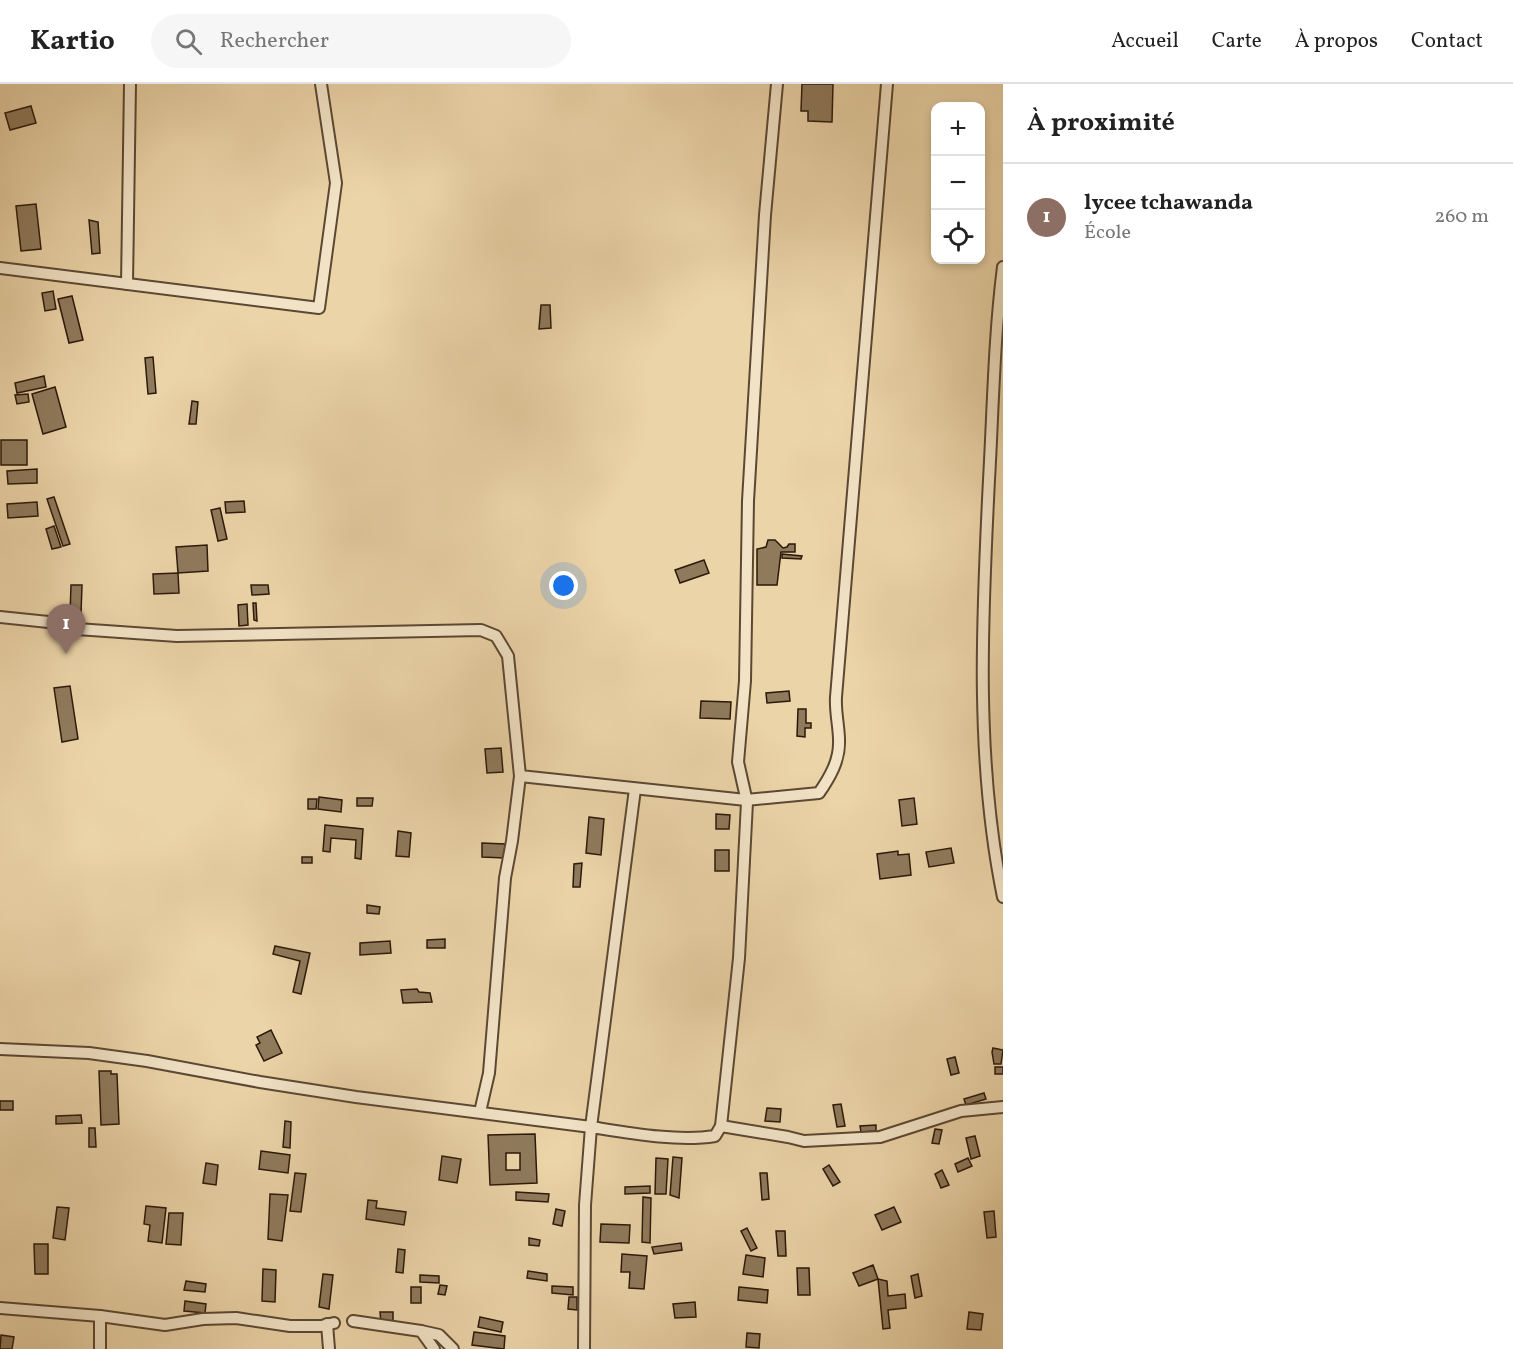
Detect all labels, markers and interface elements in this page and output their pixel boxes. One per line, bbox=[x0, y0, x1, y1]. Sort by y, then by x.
search box bbox=[151, 14, 571, 68]
text: Kartio bbox=[30, 22, 115, 61]
icon: search bbox=[172, 25, 205, 58]
text: Rechercher bbox=[220, 26, 329, 57]
text: Accueil bbox=[1111, 27, 1179, 56]
text: Carte bbox=[1212, 27, 1262, 56]
text: À propos bbox=[1295, 27, 1378, 56]
text: Contact bbox=[1411, 27, 1483, 56]
map controls bbox=[931, 102, 985, 264]
button: + bbox=[931, 102, 985, 156]
text: À proximité bbox=[1027, 105, 1175, 141]
button: − bbox=[931, 156, 985, 210]
text: lycee tchawanda bbox=[1084, 188, 1253, 219]
text: 1 bbox=[1042, 203, 1051, 231]
text: 260 m bbox=[1434, 203, 1489, 231]
button: locate bbox=[931, 210, 985, 264]
text: École bbox=[1084, 219, 1131, 247]
your location bbox=[549, 571, 578, 600]
pin: 1 bbox=[46, 604, 86, 654]

